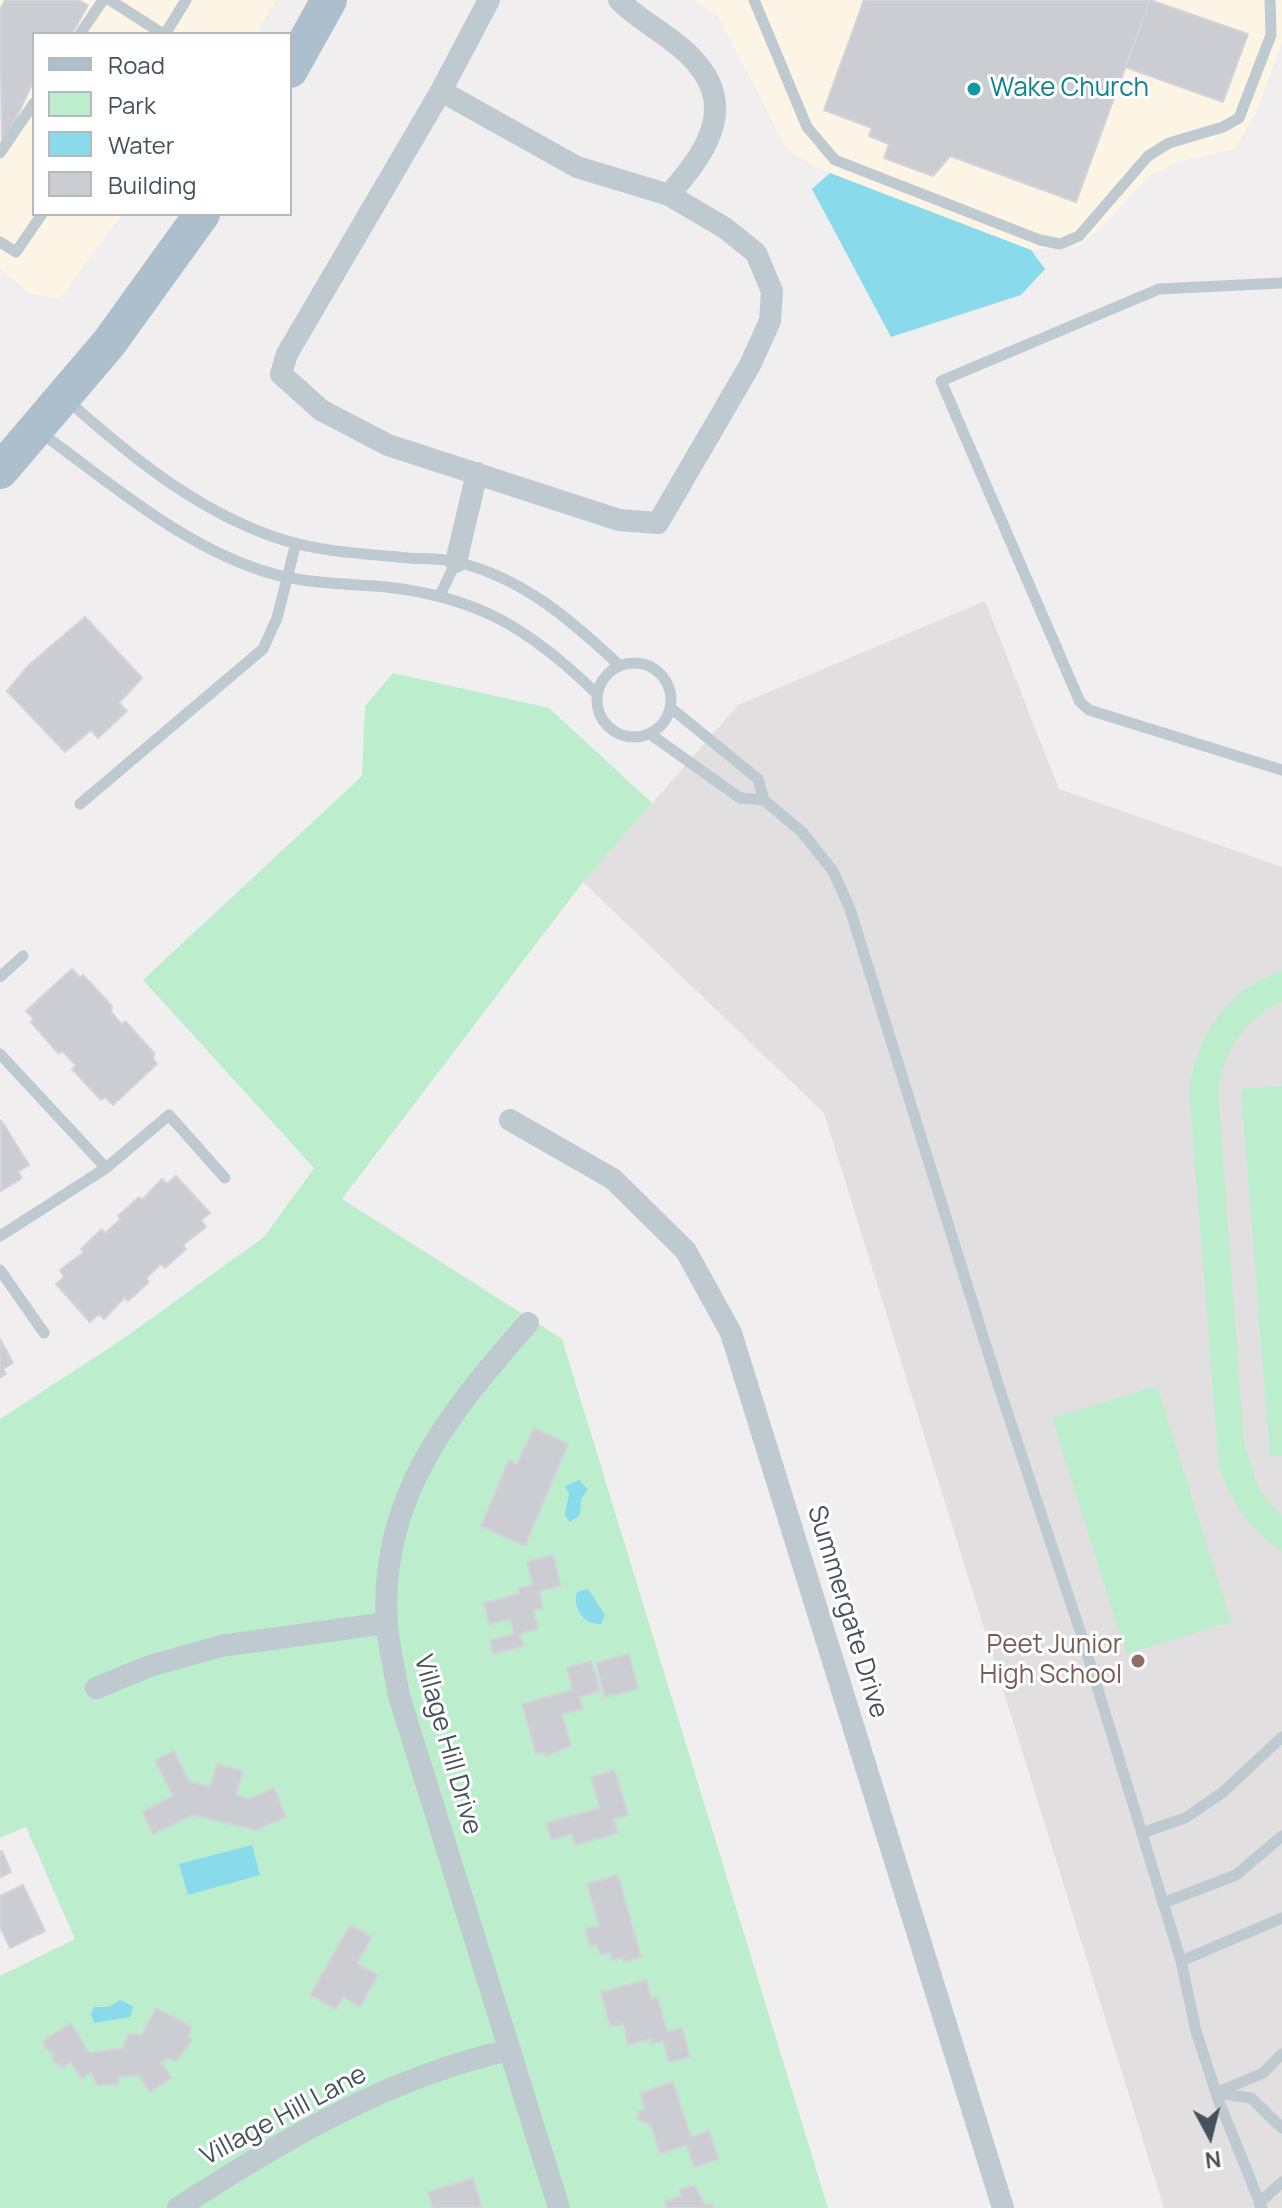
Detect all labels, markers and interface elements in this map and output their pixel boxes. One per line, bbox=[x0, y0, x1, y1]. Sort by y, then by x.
legend bbox=[32, 32, 292, 216]
text: Road bbox=[108, 48, 165, 81]
place label: Wake Church bbox=[990, 73, 1149, 105]
marker: Wake Church bbox=[965, 80, 983, 98]
text: Park bbox=[108, 88, 156, 121]
text: Water bbox=[108, 128, 175, 161]
text: Building bbox=[108, 168, 196, 201]
street label: Summergate Drive bbox=[800, 1502, 894, 1722]
place label: Peet Junior High School bbox=[979, 1630, 1122, 1692]
street label: Village Hill Drive bbox=[406, 1651, 488, 1839]
marker: Peet Junior High School bbox=[1129, 1652, 1147, 1670]
street label: Village Hill Lane bbox=[196, 2059, 372, 2173]
north arrow bbox=[1170, 2096, 1250, 2176]
text: N bbox=[1203, 2144, 1223, 2176]

